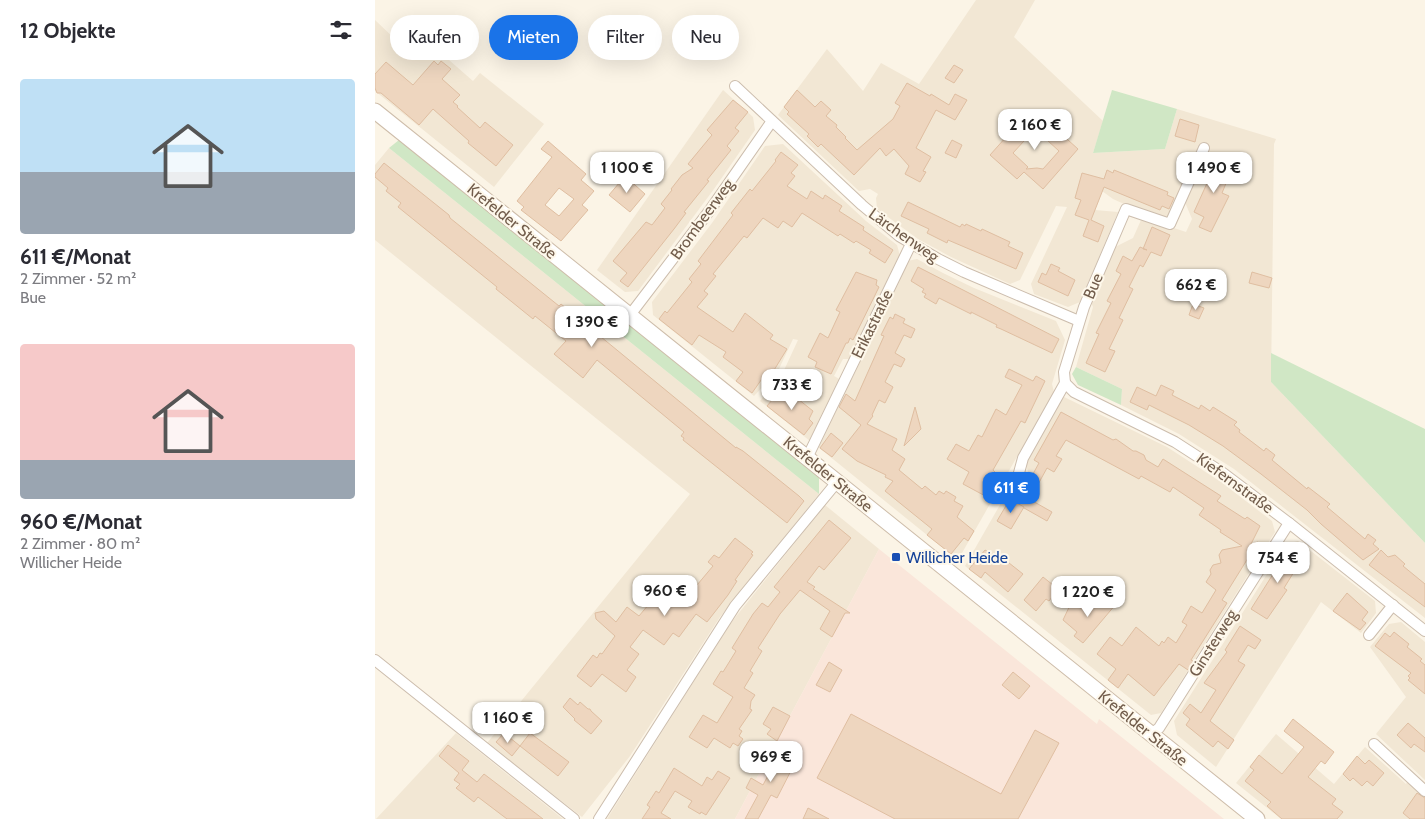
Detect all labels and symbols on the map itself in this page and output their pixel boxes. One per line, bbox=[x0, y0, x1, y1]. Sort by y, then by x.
pin: 2 160 € bbox=[989, 108, 1081, 151]
pin: 1 100 € bbox=[581, 152, 673, 194]
pin: 1 490 € bbox=[1168, 152, 1260, 194]
street label: Brombeerweg bbox=[666, 174, 738, 263]
street label: Krefelder Straße bbox=[464, 179, 560, 263]
street label: Lärchenweg bbox=[865, 204, 944, 267]
pin: 662 € bbox=[1161, 268, 1231, 311]
street label: Bue bbox=[1079, 270, 1107, 302]
street label: Erikastraße bbox=[847, 287, 897, 361]
pin: 1 390 € bbox=[546, 306, 638, 348]
pin: 733 € bbox=[757, 368, 827, 411]
street label: Krefelder Straße bbox=[780, 432, 876, 516]
street label: Kiefernstraße bbox=[1193, 449, 1277, 517]
pin: 611 € bbox=[976, 472, 1046, 514]
pin: 754 € bbox=[1243, 542, 1313, 584]
place label: Willicher Heide bbox=[906, 548, 1008, 567]
marker: Willicher Heide bbox=[890, 551, 902, 563]
pin: 960 € bbox=[630, 574, 700, 617]
pin: 1 220 € bbox=[1042, 576, 1134, 618]
street label: Ginsterweg bbox=[1185, 605, 1242, 680]
street label: Krefelder Straße bbox=[1095, 686, 1191, 770]
pin: 1 160 € bbox=[462, 702, 554, 744]
pin: 969 € bbox=[736, 740, 806, 783]

